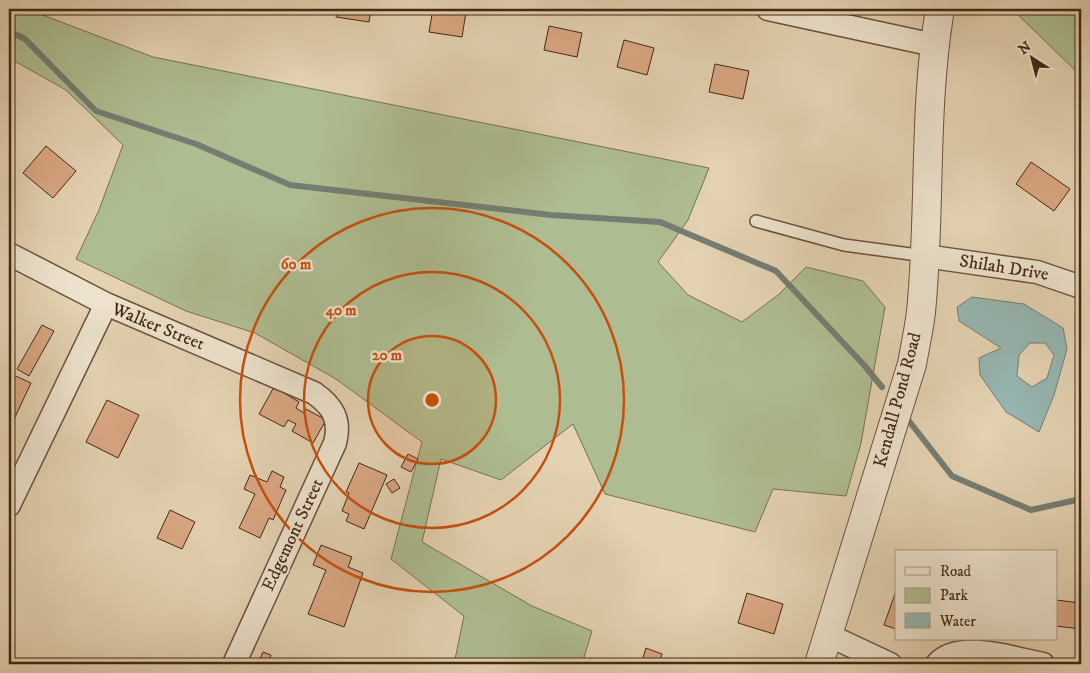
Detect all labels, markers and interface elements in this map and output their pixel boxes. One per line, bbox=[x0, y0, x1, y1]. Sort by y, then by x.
north arrow bbox=[1008, 32, 1058, 82]
text: N bbox=[1015, 37, 1035, 59]
street label: Shilah Drive bbox=[958, 250, 1050, 286]
text: 60 m bbox=[281, 255, 312, 274]
street label: Walker Street bbox=[108, 298, 208, 356]
text: 40 m bbox=[324, 301, 357, 320]
street label: Kendall Pond Road bbox=[869, 330, 927, 470]
text: 20 m bbox=[372, 346, 403, 365]
centre of rings bbox=[423, 391, 441, 409]
street label: Edgemont Street bbox=[257, 475, 329, 595]
legend bbox=[895, 550, 1058, 640]
text: Road bbox=[940, 562, 972, 581]
text: Park bbox=[940, 586, 969, 605]
text: Water bbox=[939, 612, 976, 631]

